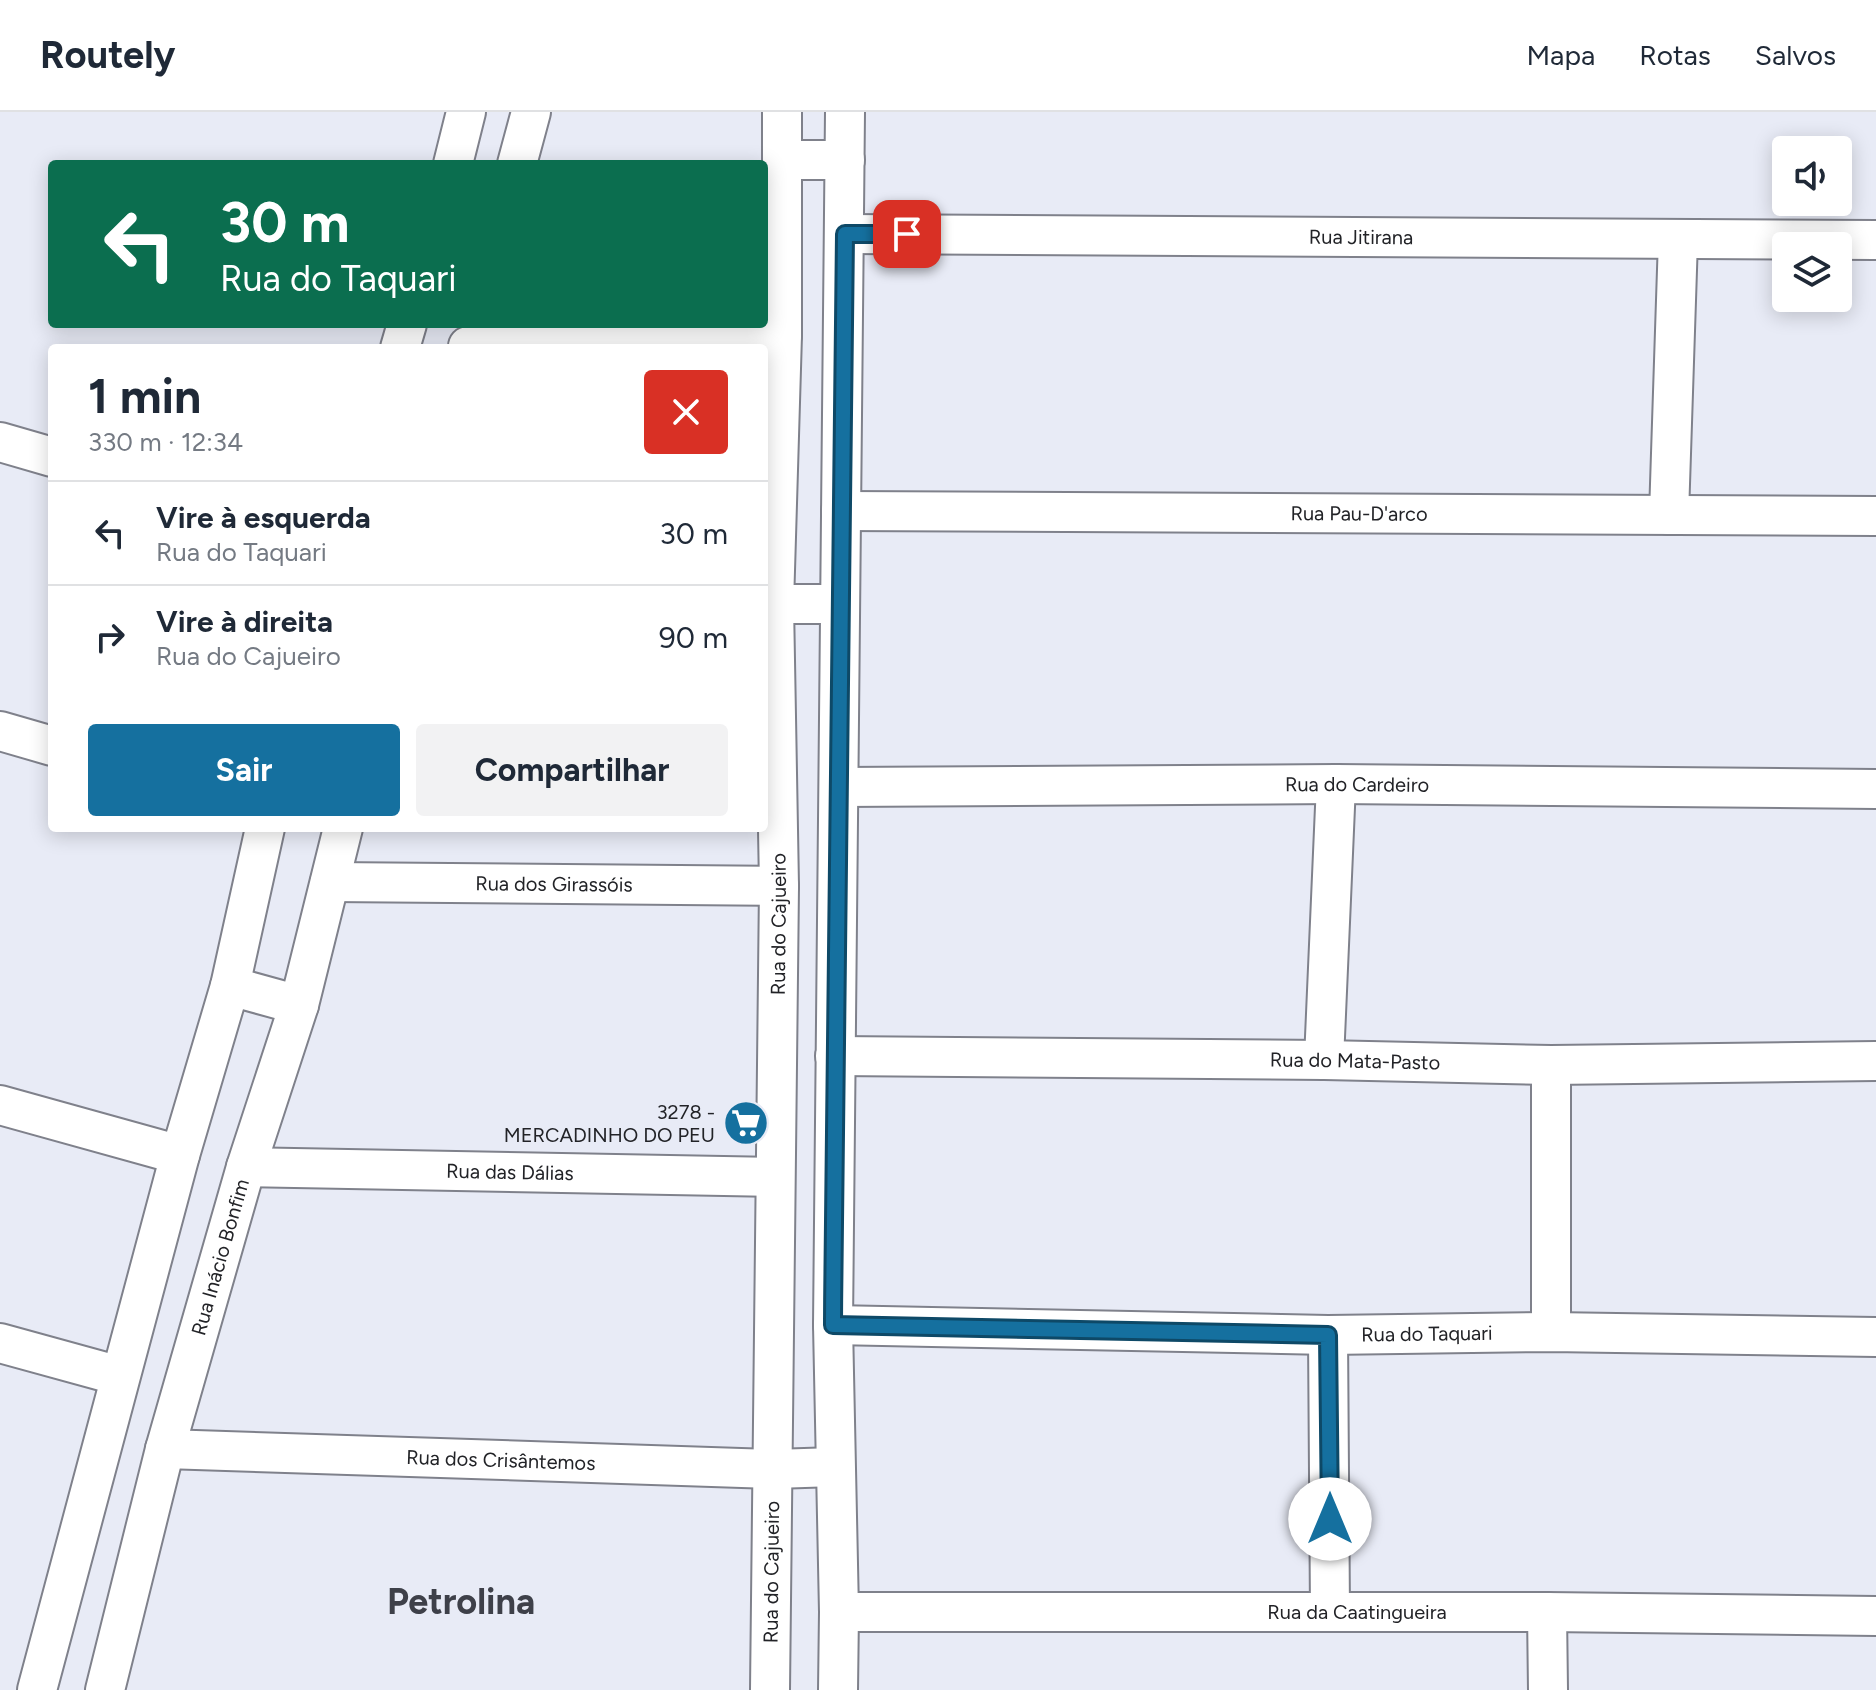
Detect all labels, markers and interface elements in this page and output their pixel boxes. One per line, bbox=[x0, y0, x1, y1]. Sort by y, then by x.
text: Routely bbox=[40, 32, 175, 78]
text: Mapa bbox=[1526, 38, 1595, 72]
text: Rotas bbox=[1639, 38, 1711, 72]
text: Salvos bbox=[1755, 38, 1836, 72]
map controls bbox=[1772, 136, 1852, 312]
button: sound bbox=[1772, 136, 1852, 216]
text: 30 m bbox=[220, 189, 350, 256]
icon: left bbox=[88, 192, 192, 296]
pin bbox=[873, 200, 941, 268]
icon: arrive bbox=[885, 212, 929, 256]
street label: Rua Jitirana bbox=[1309, 225, 1413, 249]
button: layers bbox=[1772, 232, 1852, 312]
text: Rua do Taquari bbox=[220, 257, 457, 300]
text: 1 min bbox=[88, 367, 201, 425]
button: close bbox=[644, 370, 728, 454]
text: 330 m · 12:34 bbox=[88, 426, 243, 458]
text: Vire à esquerda bbox=[156, 499, 371, 536]
street label: Rua Pau-D'arco bbox=[1290, 501, 1428, 526]
icon: left bbox=[88, 511, 132, 555]
text: 30 m bbox=[660, 515, 728, 552]
text: Rua do Taquari bbox=[156, 536, 327, 568]
text: Vire à direita bbox=[156, 603, 333, 640]
icon: right bbox=[88, 615, 132, 659]
text: 90 m bbox=[659, 619, 728, 656]
text: Rua do Cajueiro bbox=[156, 640, 341, 672]
button: Sair bbox=[88, 724, 400, 816]
button: Compartilhar bbox=[416, 724, 728, 816]
street label: Rua do Cardeiro bbox=[1285, 772, 1429, 797]
street label: Rua do Cajueiro bbox=[766, 853, 791, 995]
street label: Rua dos Girassóis bbox=[475, 871, 633, 897]
street label: Rua do Mata-Pasto bbox=[1270, 1048, 1440, 1075]
supermarket icon: 3278 - MERCADINHO DO PEU bbox=[722, 1099, 770, 1147]
place label: 3278 - MERCADINHO DO PEU bbox=[504, 1100, 715, 1147]
street label: Rua das Dálias bbox=[446, 1159, 574, 1185]
street label: Rua Inácio Bonfim bbox=[186, 1176, 254, 1338]
street label: Rua do Taquari bbox=[1361, 1321, 1493, 1347]
street label: Rua dos Crisântemos bbox=[406, 1445, 596, 1475]
position arrow bbox=[1288, 1477, 1372, 1561]
street label: Rua do Cajueiro bbox=[759, 1501, 784, 1643]
district label: Petrolina bbox=[387, 1580, 535, 1623]
street label: Rua da Caatingueira bbox=[1267, 1600, 1447, 1624]

